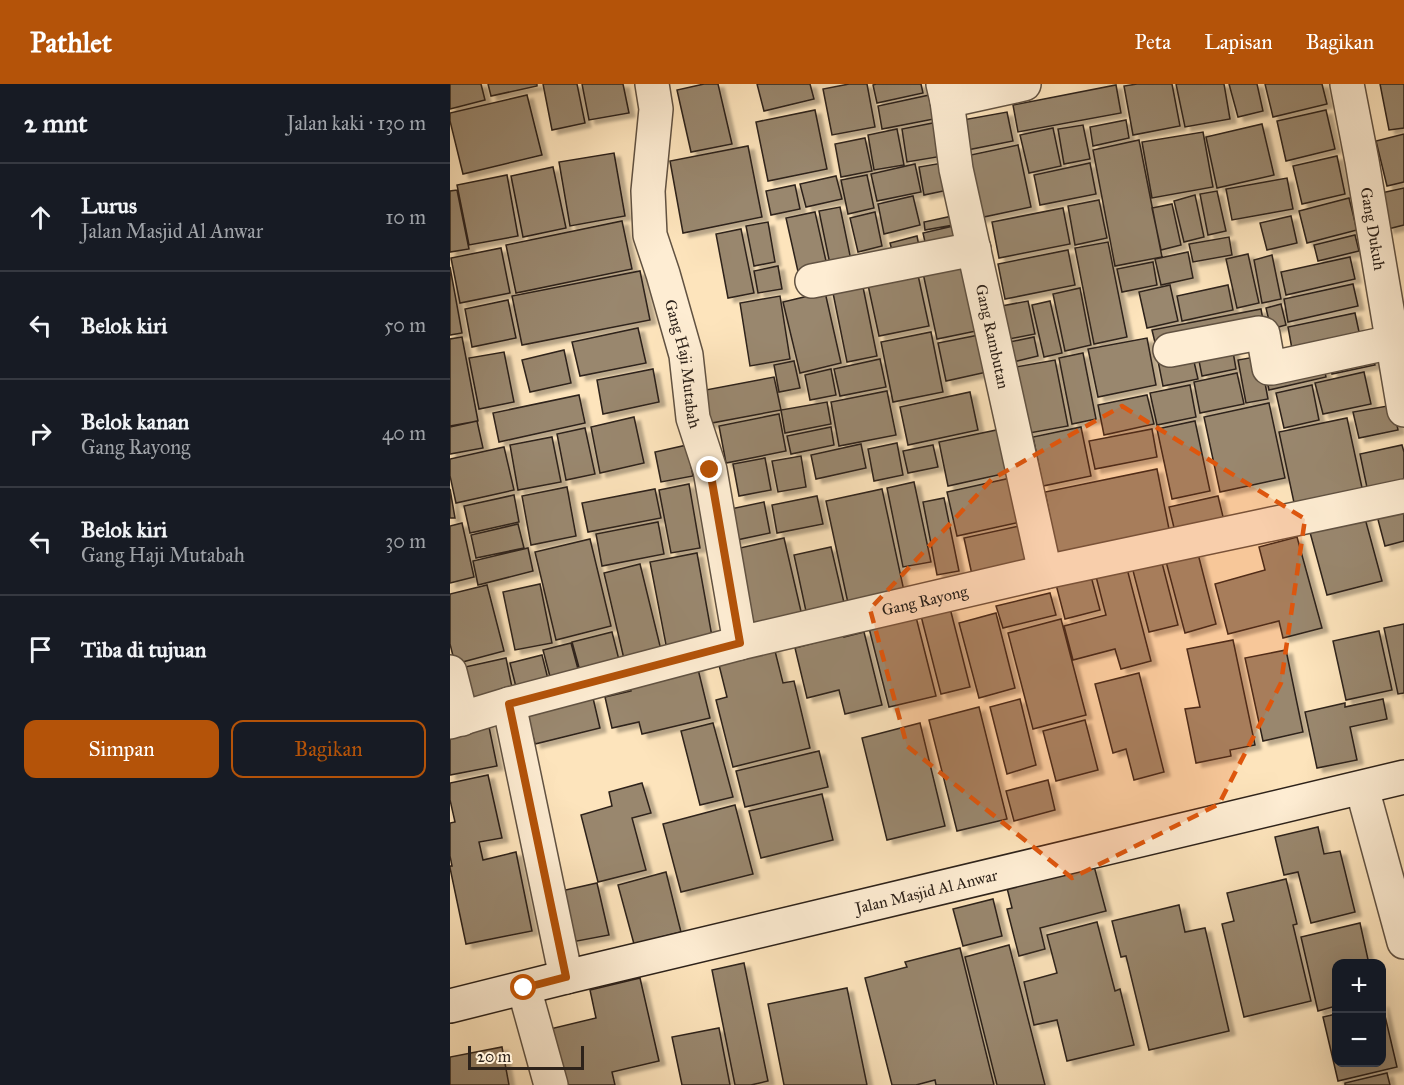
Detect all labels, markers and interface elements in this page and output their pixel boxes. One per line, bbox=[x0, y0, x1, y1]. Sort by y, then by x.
text: Pathlet bbox=[30, 25, 112, 60]
text: Peta bbox=[1135, 29, 1171, 55]
text: Lapisan bbox=[1204, 29, 1273, 55]
text: Bagikan bbox=[1306, 29, 1374, 55]
text: 2 mnt bbox=[24, 107, 87, 139]
text: Jalan kaki · 130 m bbox=[287, 111, 426, 135]
street label: Gang Dukuh bbox=[1357, 186, 1390, 272]
text: Lurus bbox=[81, 192, 137, 219]
icon: ahead bbox=[24, 201, 57, 234]
text: 10 m bbox=[385, 205, 426, 229]
text: Jalan Masjid Al Anwar bbox=[81, 219, 263, 243]
street label: Gang Rambutan bbox=[972, 282, 1014, 391]
street label: Gang Haji Mutabah bbox=[661, 297, 705, 431]
icon: left bbox=[24, 309, 57, 342]
text: Belok kiri bbox=[81, 312, 167, 339]
text: 50 m bbox=[384, 313, 426, 337]
text: Belok kanan bbox=[81, 408, 189, 435]
icon: right bbox=[24, 417, 57, 450]
text: 40 m bbox=[382, 421, 426, 445]
text: Gang Rayong bbox=[81, 435, 190, 459]
route end bbox=[696, 456, 722, 482]
text: Belok kiri bbox=[81, 516, 167, 543]
icon: left bbox=[24, 525, 57, 558]
text: 30 m bbox=[385, 529, 426, 553]
text: Gang Haji Mutabah bbox=[81, 543, 245, 567]
street label: Gang Rayong bbox=[880, 581, 970, 619]
icon: arrive bbox=[24, 633, 57, 666]
text: Tiba di tujuan bbox=[81, 636, 206, 663]
button: Simpan bbox=[24, 720, 219, 778]
button: Bagikan bbox=[231, 720, 426, 778]
street label: Jalan Masjid Al Anwar bbox=[851, 865, 999, 919]
map controls bbox=[1332, 959, 1386, 1067]
button: + bbox=[1332, 959, 1386, 1013]
route start bbox=[510, 974, 536, 1000]
button: − bbox=[1332, 1013, 1386, 1067]
scale bar bbox=[468, 1043, 584, 1070]
text: 20 m bbox=[477, 1047, 511, 1066]

